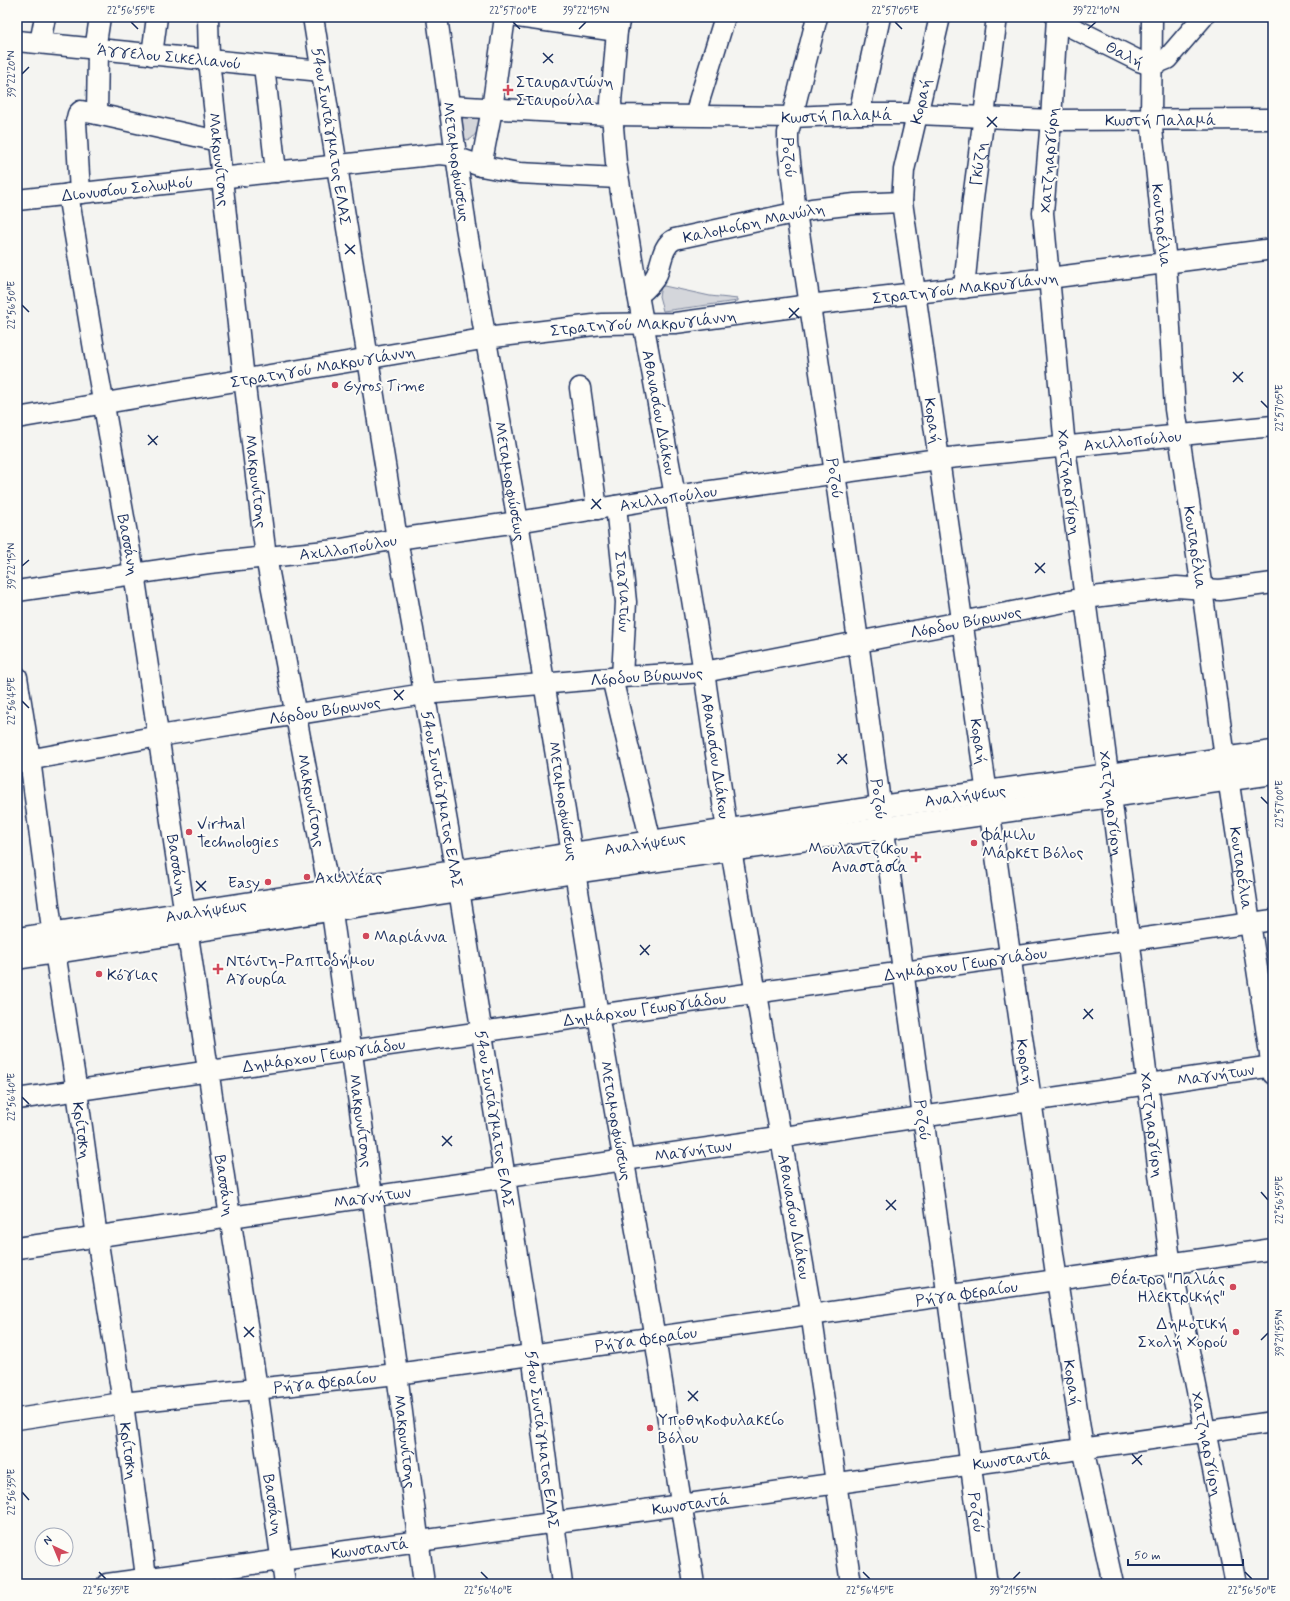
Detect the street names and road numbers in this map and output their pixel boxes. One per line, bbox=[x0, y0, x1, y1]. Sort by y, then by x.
street label: Θαλή bbox=[1102, 37, 1147, 74]
street label: Άγγελου Σικελιανού bbox=[96, 40, 242, 75]
street label: 54ου Συντάγματος ΕΛΑΣ bbox=[306, 46, 355, 227]
street label: Κοραή bbox=[906, 76, 937, 126]
street label: Μεταμορφώσεως bbox=[437, 100, 474, 223]
street label: Κωστή Παλαμά bbox=[781, 105, 892, 129]
street label: Χατζηαργύρη bbox=[1035, 106, 1064, 214]
street label: Κωστή Παλαμά bbox=[1105, 110, 1216, 132]
street label: Μακρυνίτσης bbox=[203, 112, 234, 208]
street label: Ροζού bbox=[776, 137, 801, 179]
street label: Γκύζη bbox=[966, 141, 992, 187]
street label: Διονυσίου Σολωμού bbox=[61, 172, 194, 207]
street label: Κουταρέλια bbox=[1146, 183, 1175, 268]
street label: Καλομοίρη Μανώλη bbox=[681, 199, 826, 249]
street label: Στρατηγού Μακρυγιάννη bbox=[871, 268, 1060, 310]
street label: Στρατηγού Μακρυγιάννη bbox=[549, 306, 738, 342]
street label: Στρατηγού Μακρυγιάννη bbox=[229, 342, 417, 394]
street label: Αθανασίου Διάκου bbox=[636, 348, 680, 477]
street label: Κοραή bbox=[918, 396, 946, 445]
street label: Μεταμορφώσεως bbox=[488, 420, 530, 543]
street label: Αχιλλοπούλου bbox=[1083, 426, 1183, 457]
street label: Χατζηαργύρη bbox=[1051, 429, 1085, 536]
street label: Μακρυνίτσης bbox=[239, 433, 271, 530]
street label: Ροζού bbox=[821, 456, 847, 500]
street label: Αχιλλοπούλου bbox=[618, 481, 718, 517]
street label: Κουταρέλια bbox=[1178, 505, 1211, 591]
street label: Βασσάνη bbox=[112, 513, 143, 577]
street label: Αχιλλοπούλου bbox=[298, 530, 399, 566]
street label: Σταγιατών bbox=[609, 550, 635, 632]
street label: Λόρδου Βύρωνος bbox=[908, 602, 1023, 644]
street label: Λόρδου Βύρωνος bbox=[589, 663, 704, 692]
street label: Λόρδου Βύρωνος bbox=[267, 692, 382, 730]
street label: Αθανασίου Διάκου bbox=[695, 692, 734, 820]
street label: 54ου Συντάγματος ΕΛΑΣ bbox=[416, 709, 467, 890]
street label: Κοραή bbox=[964, 717, 992, 766]
street label: Μεταμορφώσεως bbox=[543, 740, 582, 863]
street label: Χατζηαργύρη bbox=[1093, 750, 1128, 858]
street label: Μακρυνίτσης bbox=[291, 752, 329, 849]
street label: Ροζού bbox=[865, 778, 891, 821]
street label: Αναλήψεως bbox=[923, 780, 1007, 813]
street label: Κουταρέλια bbox=[1224, 825, 1257, 911]
street label: Αναλήψεως bbox=[603, 828, 687, 861]
street label: Βασσάνη bbox=[161, 833, 191, 898]
street label: Αναλήψεως bbox=[164, 895, 248, 928]
street label: Δημάρχου Γεωργιάδου bbox=[883, 943, 1048, 987]
street label: Δημάρχου Γεωργιάδου bbox=[562, 988, 728, 1032]
street label: 54ου Συντάγματος ΕΛΑΣ bbox=[470, 1029, 519, 1210]
street label: Δημάρχου Γεωργιάδου bbox=[241, 1034, 407, 1078]
street label: Κοραή bbox=[1010, 1038, 1038, 1087]
street label: Μεταμορφώσεως bbox=[594, 1059, 636, 1182]
street label: Μαγνήτων bbox=[1176, 1060, 1256, 1092]
street label: Χατζηαργύρη bbox=[1134, 1071, 1168, 1179]
street label: Μακρυνίτσης bbox=[343, 1073, 377, 1169]
street label: Ροζού bbox=[909, 1099, 935, 1142]
street label: Κρίτσκη bbox=[67, 1100, 95, 1161]
street label: Μαγνήτων bbox=[653, 1136, 733, 1168]
street label: Αθανασίου Διάκου bbox=[772, 1152, 814, 1281]
street label: Βασσάνη bbox=[209, 1153, 239, 1218]
street label: Μαγνήτων bbox=[332, 1182, 413, 1214]
street label: Ρήγα Φεραίου bbox=[914, 1277, 1019, 1312]
street label: Ρήγα Φεραίου bbox=[593, 1322, 699, 1358]
street label: 54ου Συντάγματος ΕΛΑΣ bbox=[520, 1349, 564, 1530]
street label: Κοραή bbox=[1057, 1358, 1085, 1407]
street label: Ρήγα Φεραίου bbox=[272, 1367, 377, 1399]
street label: Χατζηαργύρη bbox=[1185, 1390, 1227, 1498]
street label: Μακρυνίτσης bbox=[388, 1394, 421, 1490]
street label: Κρίτσκη bbox=[114, 1421, 142, 1481]
street label: Κωνσταντά bbox=[971, 1444, 1052, 1476]
street label: Βασσάνη bbox=[257, 1473, 287, 1537]
street label: Κωνσταντά bbox=[651, 1489, 731, 1521]
street label: Ροζού bbox=[963, 1491, 989, 1534]
street label: Κωνσταντά bbox=[330, 1534, 410, 1565]

